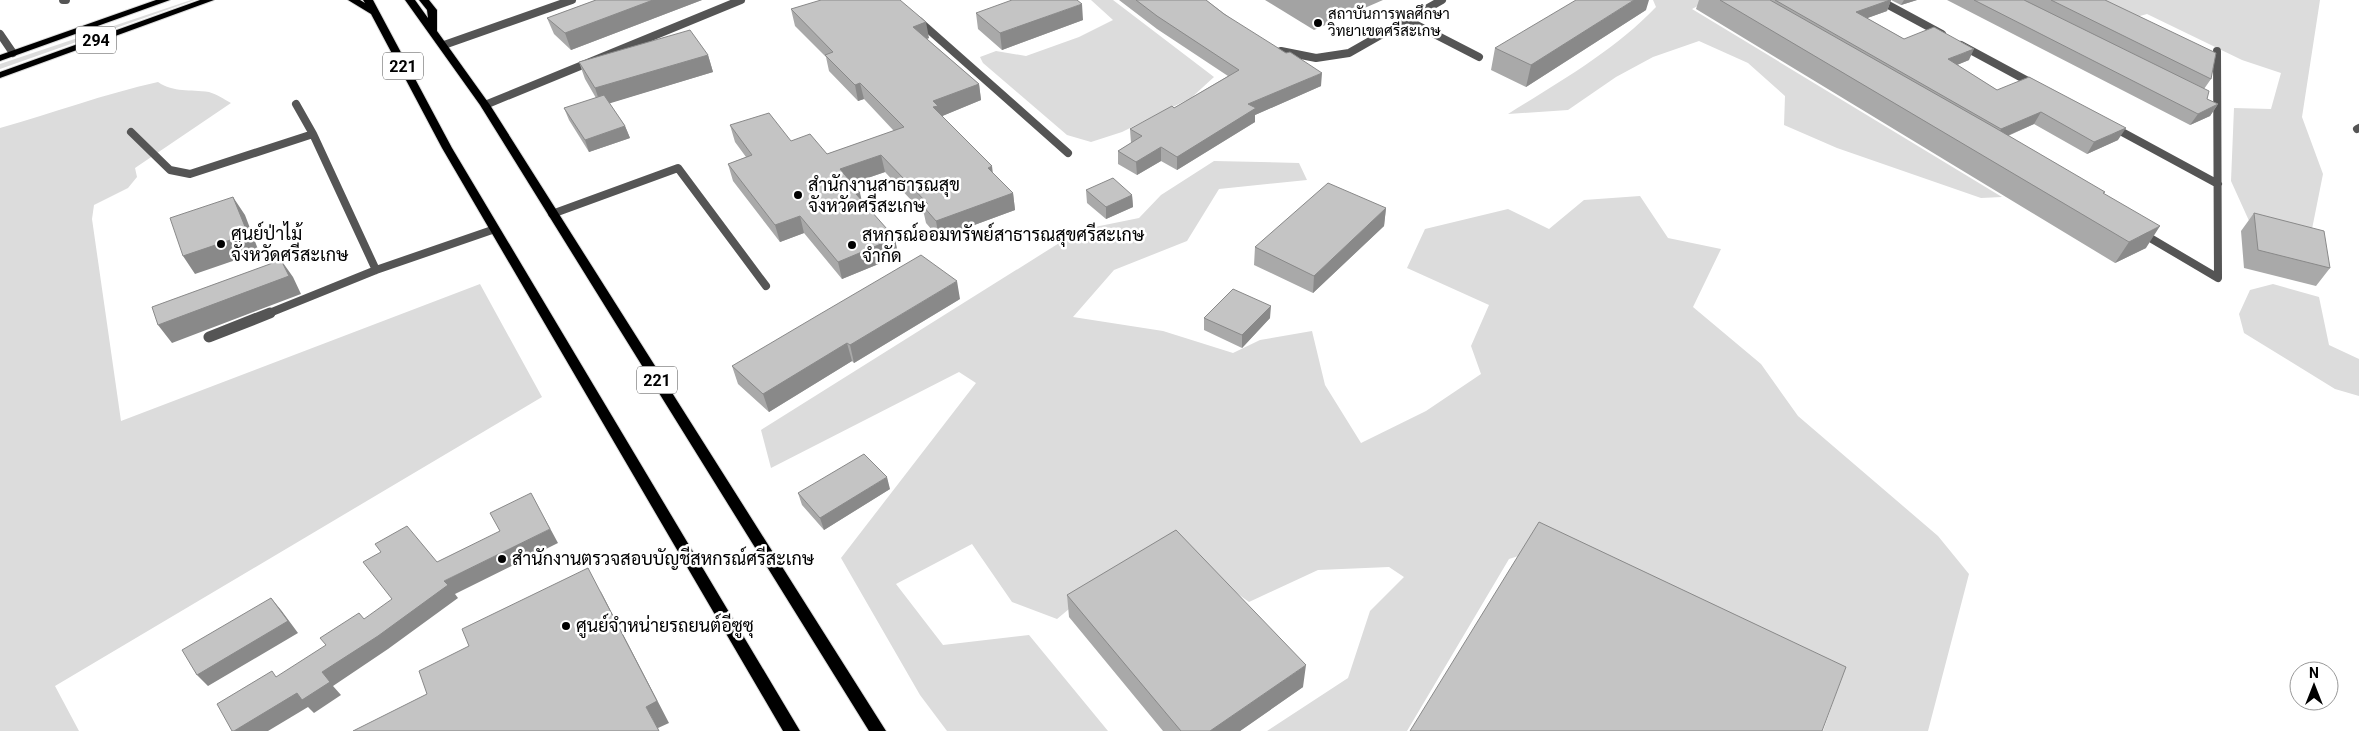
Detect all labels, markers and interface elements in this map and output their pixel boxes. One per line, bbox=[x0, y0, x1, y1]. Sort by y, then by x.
place label: สถาบันการพลศึกษา วิทยาเขตศรีสะเกษ bbox=[1328, 4, 1450, 40]
marker: สถาบันการพลศึกษา วิทยาเขตศรีสะเกษ bbox=[1312, 17, 1324, 29]
road number: 294 bbox=[76, 26, 116, 54]
road number: 221 bbox=[383, 52, 423, 80]
place label: สำนักงานสาธารณสุข จังหวัดศรีสะเกษ bbox=[808, 174, 960, 216]
marker: สำนักงานสาธารณสุข จังหวัดศรีสะเกษ bbox=[792, 189, 804, 201]
place label: ศูนย์ป่าไม้ จังหวัดศรีสะเกษ bbox=[231, 221, 349, 265]
place label: สหกรณ์ออมทรัพย์สาธารณสุขศรีสะเกษ จำกัด bbox=[862, 222, 1145, 266]
marker: ศูนย์ป่าไม้ จังหวัดศรีสะเกษ bbox=[215, 238, 227, 250]
marker: สหกรณ์ออมทรัพย์สาธารณสุขศรีสะเกษ จำกัด bbox=[846, 239, 858, 251]
road number: 221 bbox=[637, 366, 677, 394]
place label: สำนักงานตรวจสอบบัญชีสหกรณ์ศรีสะเกษ bbox=[512, 546, 815, 570]
marker: สำนักงานตรวจสอบบัญชีสหกรณ์ศรีสะเกษ bbox=[496, 553, 508, 565]
place label: ศูนย์จำหน่ายรถยนต์อีซูซุ bbox=[576, 613, 754, 639]
marker: ศูนย์จำหน่ายรถยนต์อีซูซุ bbox=[560, 620, 572, 632]
north arrow bbox=[2289, 661, 2339, 711]
text: N bbox=[2309, 665, 2319, 681]

